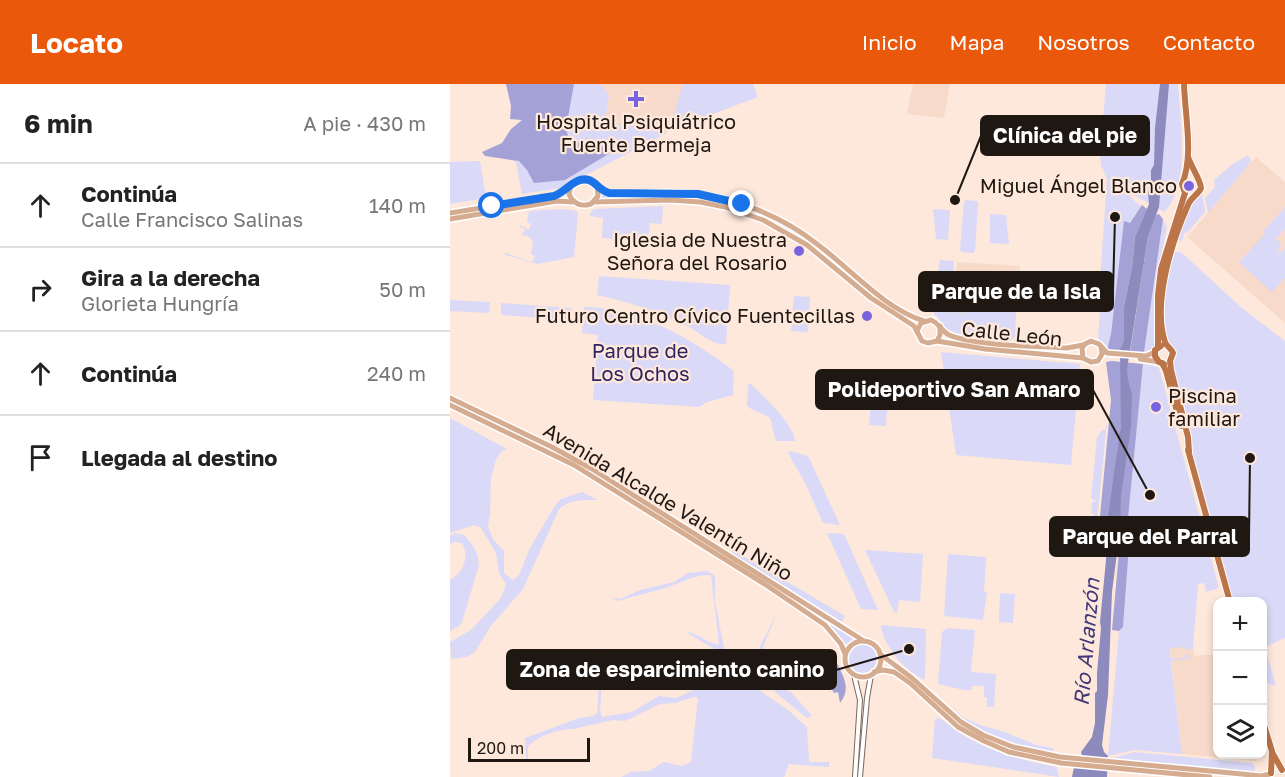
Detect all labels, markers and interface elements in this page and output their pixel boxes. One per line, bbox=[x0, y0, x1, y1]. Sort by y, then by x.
text: Locato bbox=[30, 26, 123, 59]
text: Inicio bbox=[862, 29, 917, 55]
text: Mapa bbox=[950, 29, 1004, 55]
text: Nosotros bbox=[1037, 29, 1130, 55]
text: Contacto bbox=[1163, 29, 1255, 55]
marker: Hospital Psiquiátrico Fuente Bermeja bbox=[627, 90, 645, 108]
text: 6 min bbox=[24, 108, 93, 139]
place label: Hospital Psiquiátrico Fuente Bermeja bbox=[536, 109, 736, 156]
text: A pie · 430 m bbox=[303, 111, 426, 135]
callout: Clínica del pie bbox=[981, 116, 1149, 155]
text: Clínica del pie bbox=[993, 122, 1137, 148]
place label: Miguel Ángel Blanco bbox=[980, 173, 1177, 197]
marker: Miguel Ángel Blanco bbox=[1182, 179, 1196, 193]
text: Continúa bbox=[81, 180, 177, 207]
icon: ahead bbox=[24, 189, 57, 222]
route end bbox=[728, 190, 754, 216]
route start bbox=[478, 192, 504, 218]
text: 140 m bbox=[369, 193, 426, 217]
text: Calle Francisco Salinas bbox=[81, 207, 303, 231]
place label: Iglesia de Nuestra Señora del Rosario bbox=[607, 227, 787, 274]
marker: Iglesia de Nuestra Señora del Rosario bbox=[792, 244, 806, 258]
text: Gira a la derecha bbox=[81, 264, 260, 291]
callout: Parque de la Isla bbox=[919, 272, 1113, 311]
icon: right bbox=[24, 273, 57, 306]
text: 50 m bbox=[379, 277, 426, 301]
text: Parque de la Isla bbox=[931, 278, 1101, 304]
text: Glorieta Hungría bbox=[81, 291, 239, 315]
place label: Futuro Centro Cívico Fuentecillas bbox=[535, 303, 855, 327]
marker: Futuro Centro Cívico Fuentecillas bbox=[860, 309, 874, 323]
street label: Calle León bbox=[961, 316, 1064, 350]
park label: Parque de Los Ochos bbox=[590, 338, 690, 385]
icon: ahead bbox=[24, 357, 57, 390]
text: Continúa bbox=[81, 360, 177, 387]
text: 240 m bbox=[367, 361, 426, 385]
callout: Polideportivo San Amaro bbox=[816, 370, 1093, 409]
text: Polideportivo San Amaro bbox=[827, 376, 1081, 402]
place label: Piscina familiar bbox=[1168, 383, 1240, 430]
marker: Piscina familiar bbox=[1149, 400, 1163, 414]
street label: Avenida Alcalde Valentín Niño bbox=[540, 417, 797, 585]
icon: arrive bbox=[24, 441, 57, 474]
text: Llegada al destino bbox=[81, 444, 278, 471]
callout: Parque del Parral bbox=[1050, 517, 1249, 556]
text: Parque del Parral bbox=[1062, 523, 1238, 549]
water label: Río Arlanzón bbox=[1067, 576, 1105, 707]
map controls bbox=[1213, 597, 1267, 759]
button: + bbox=[1213, 597, 1267, 651]
callout: Zona de esparcimiento canino bbox=[507, 650, 836, 689]
button: − bbox=[1213, 651, 1267, 705]
text: Zona de esparcimiento canino bbox=[520, 656, 824, 682]
button: layers bbox=[1213, 705, 1267, 759]
scale bar bbox=[468, 735, 590, 762]
text: 200 m bbox=[477, 738, 524, 758]

